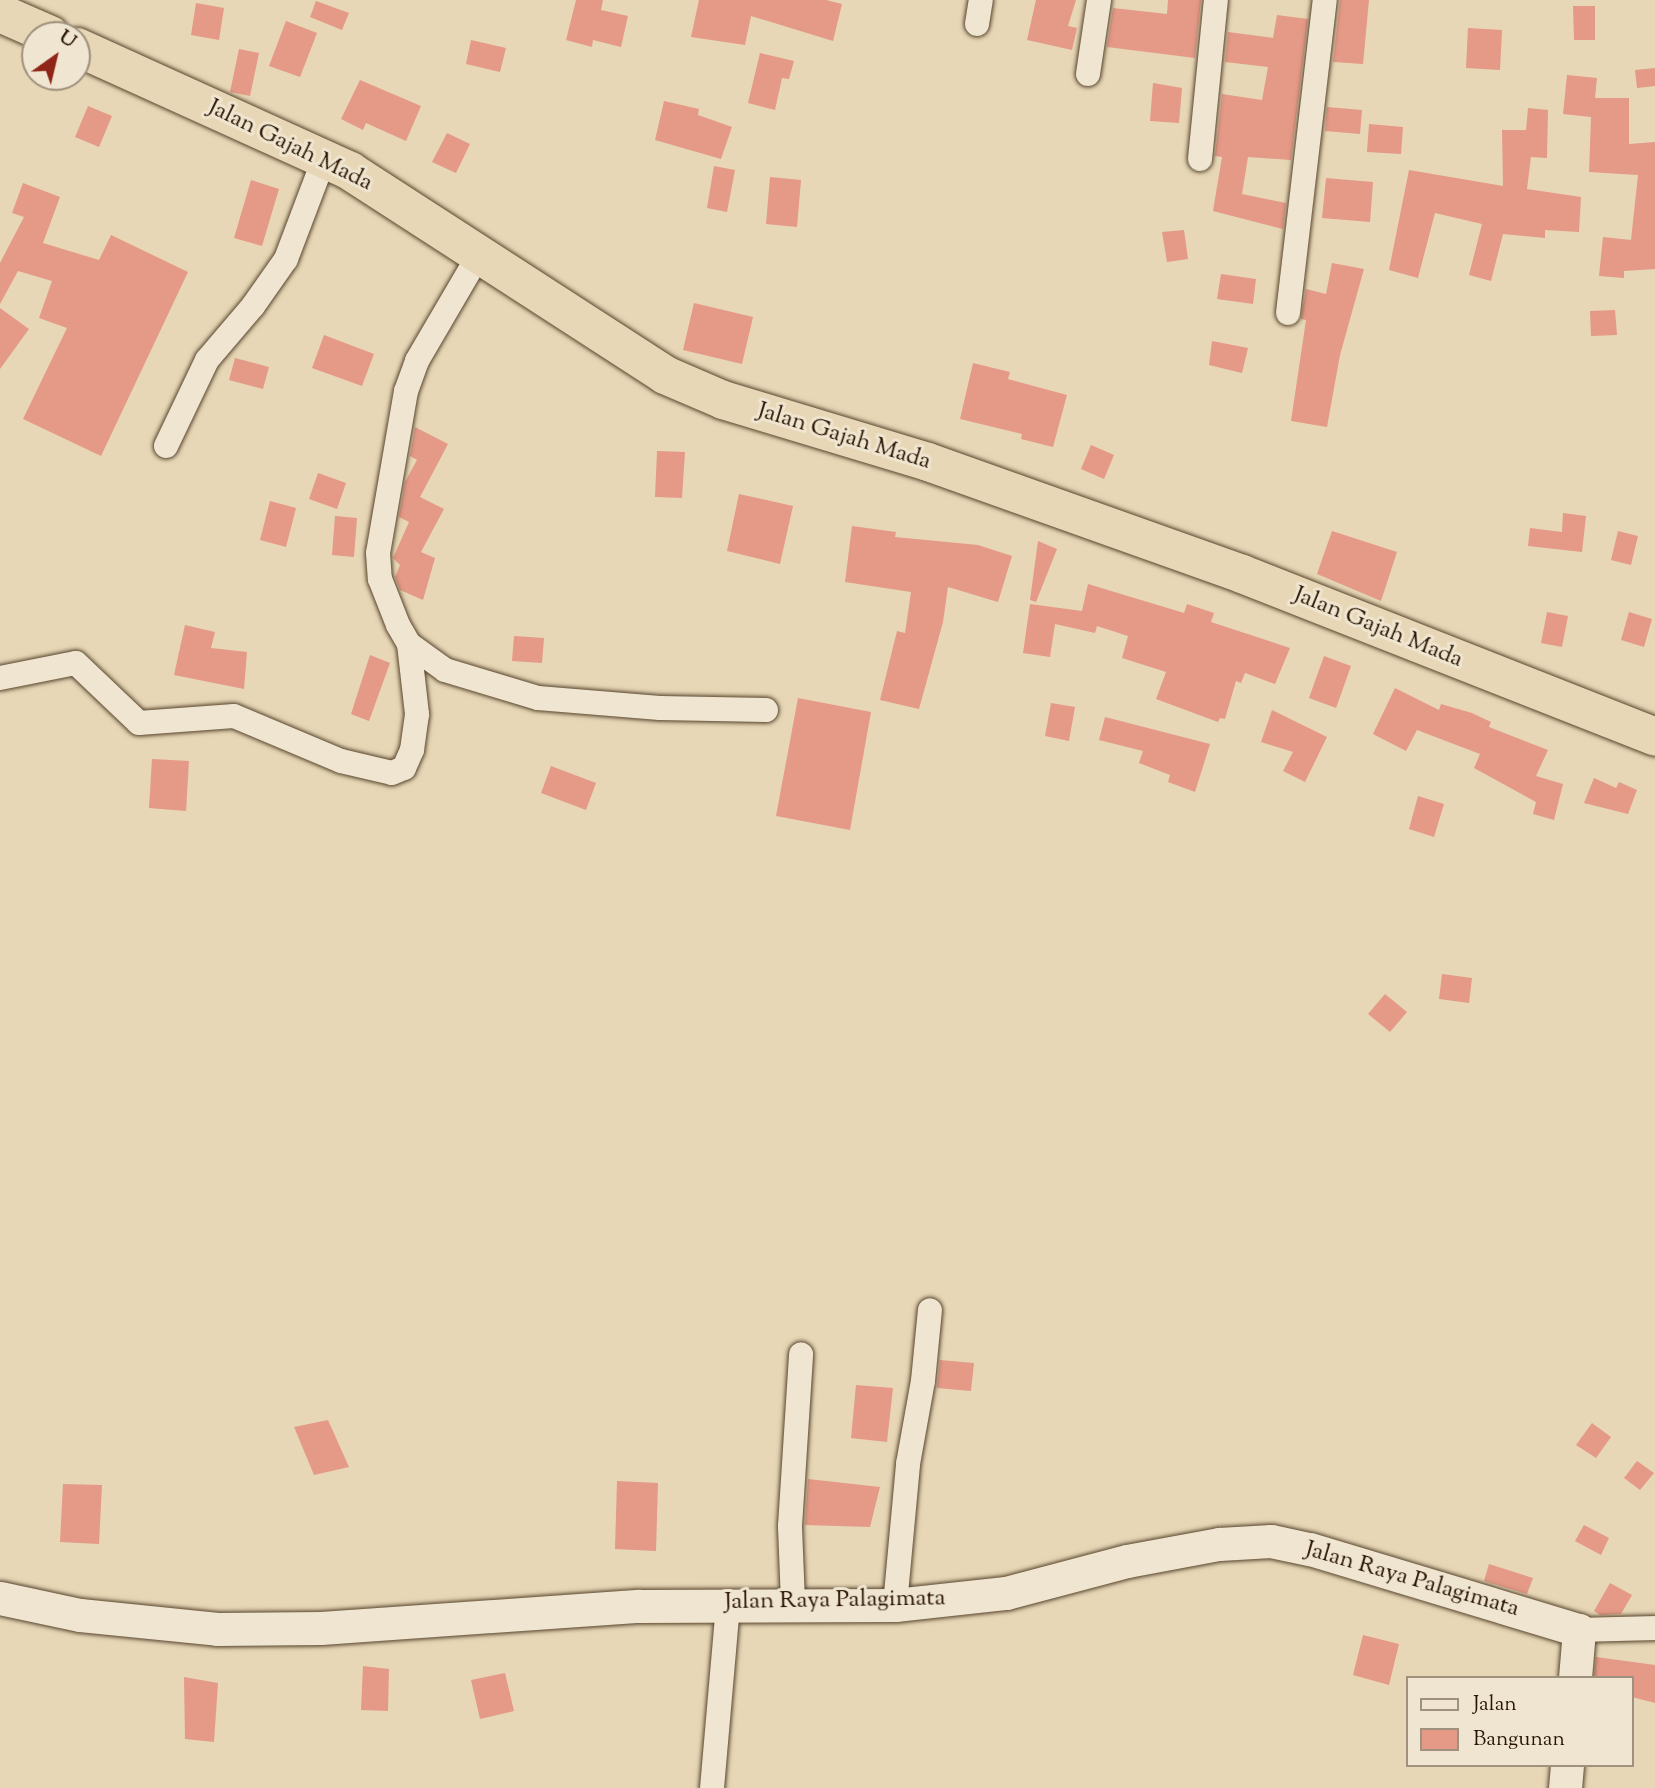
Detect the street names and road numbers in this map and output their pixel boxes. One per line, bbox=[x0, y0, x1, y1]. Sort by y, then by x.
street label: Jalan Gajah Mada bbox=[203, 94, 377, 198]
street label: Jalan Gajah Mada bbox=[754, 397, 934, 477]
street label: Jalan Gajah Mada bbox=[1289, 581, 1467, 675]
street label: Jalan Raya Palagimata bbox=[1302, 1536, 1522, 1624]
street label: Jalan Raya Palagimata bbox=[724, 1585, 946, 1617]

